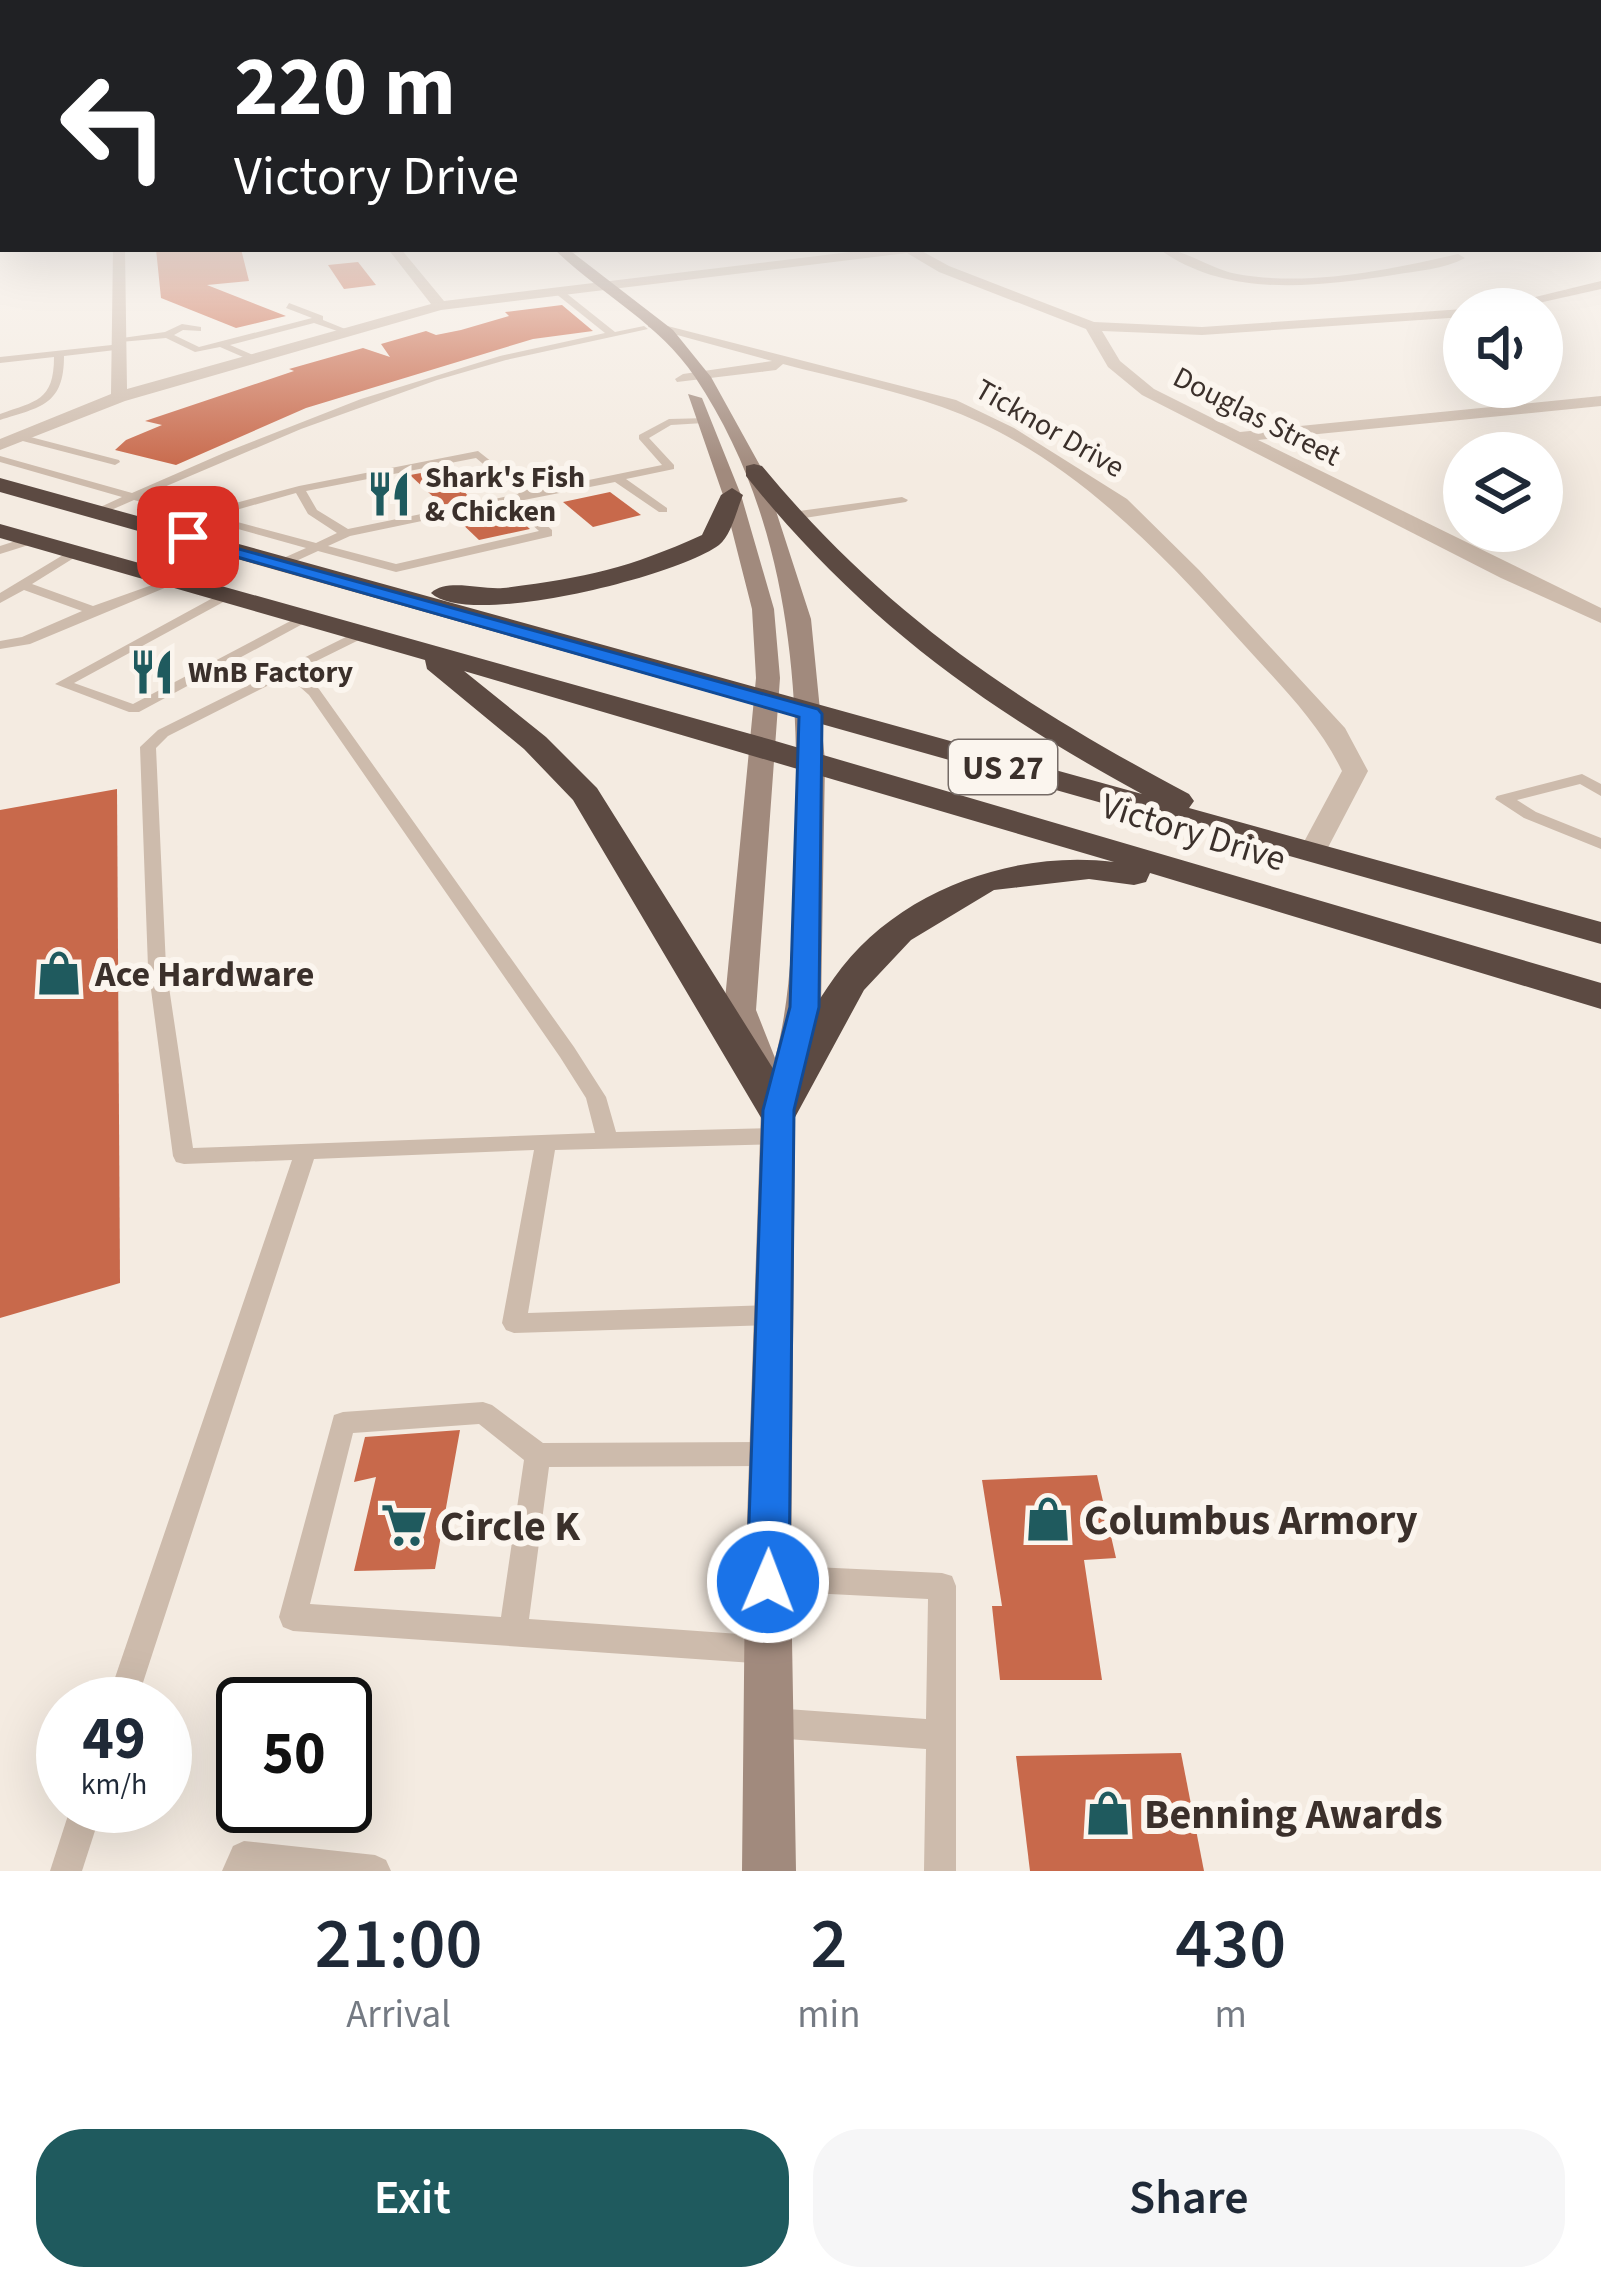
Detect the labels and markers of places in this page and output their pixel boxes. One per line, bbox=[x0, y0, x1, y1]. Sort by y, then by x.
place label: Shark's Fish & Chicken bbox=[425, 456, 585, 533]
restaurant icon: Shark's Fish & Chicken bbox=[364, 469, 414, 519]
pin bbox=[137, 486, 239, 588]
restaurant icon: WnB Factory bbox=[127, 647, 177, 697]
place label: WnB Factory bbox=[188, 651, 354, 694]
shop icon: Ace Hardware bbox=[34, 948, 84, 998]
place label: Ace Hardware bbox=[94, 949, 314, 1000]
place label: Columbus Armory bbox=[1084, 1491, 1418, 1551]
shop icon: Columbus Armory bbox=[1023, 1494, 1073, 1544]
place label: Circle K bbox=[440, 1497, 581, 1557]
supermarket icon: Circle K bbox=[379, 1500, 429, 1550]
place label: Benning Awards bbox=[1144, 1785, 1443, 1845]
shop icon: Benning Awards bbox=[1083, 1788, 1133, 1838]

